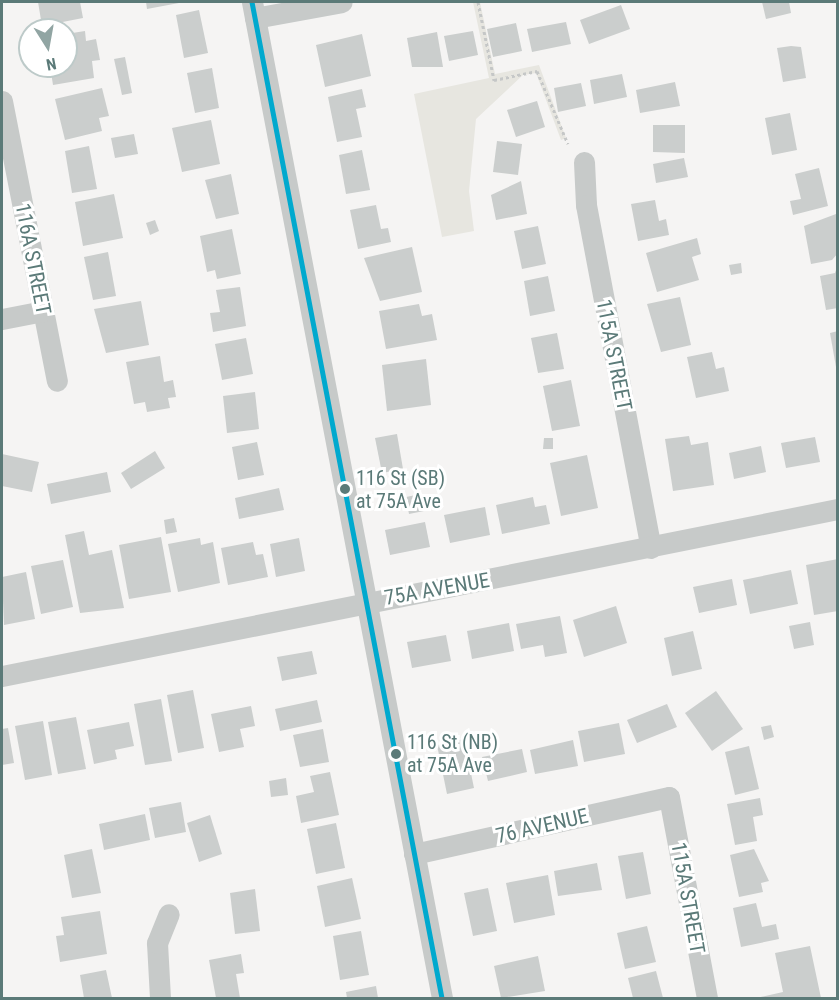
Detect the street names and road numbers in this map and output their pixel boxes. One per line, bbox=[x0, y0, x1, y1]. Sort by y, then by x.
street label: 116A STREET bbox=[10, 201, 56, 317]
street label: 115A STREET bbox=[591, 297, 637, 413]
street label: 75A AVENUE bbox=[382, 567, 492, 611]
street label: 76 AVENUE bbox=[493, 803, 591, 849]
street label: 115A STREET bbox=[666, 840, 710, 956]

